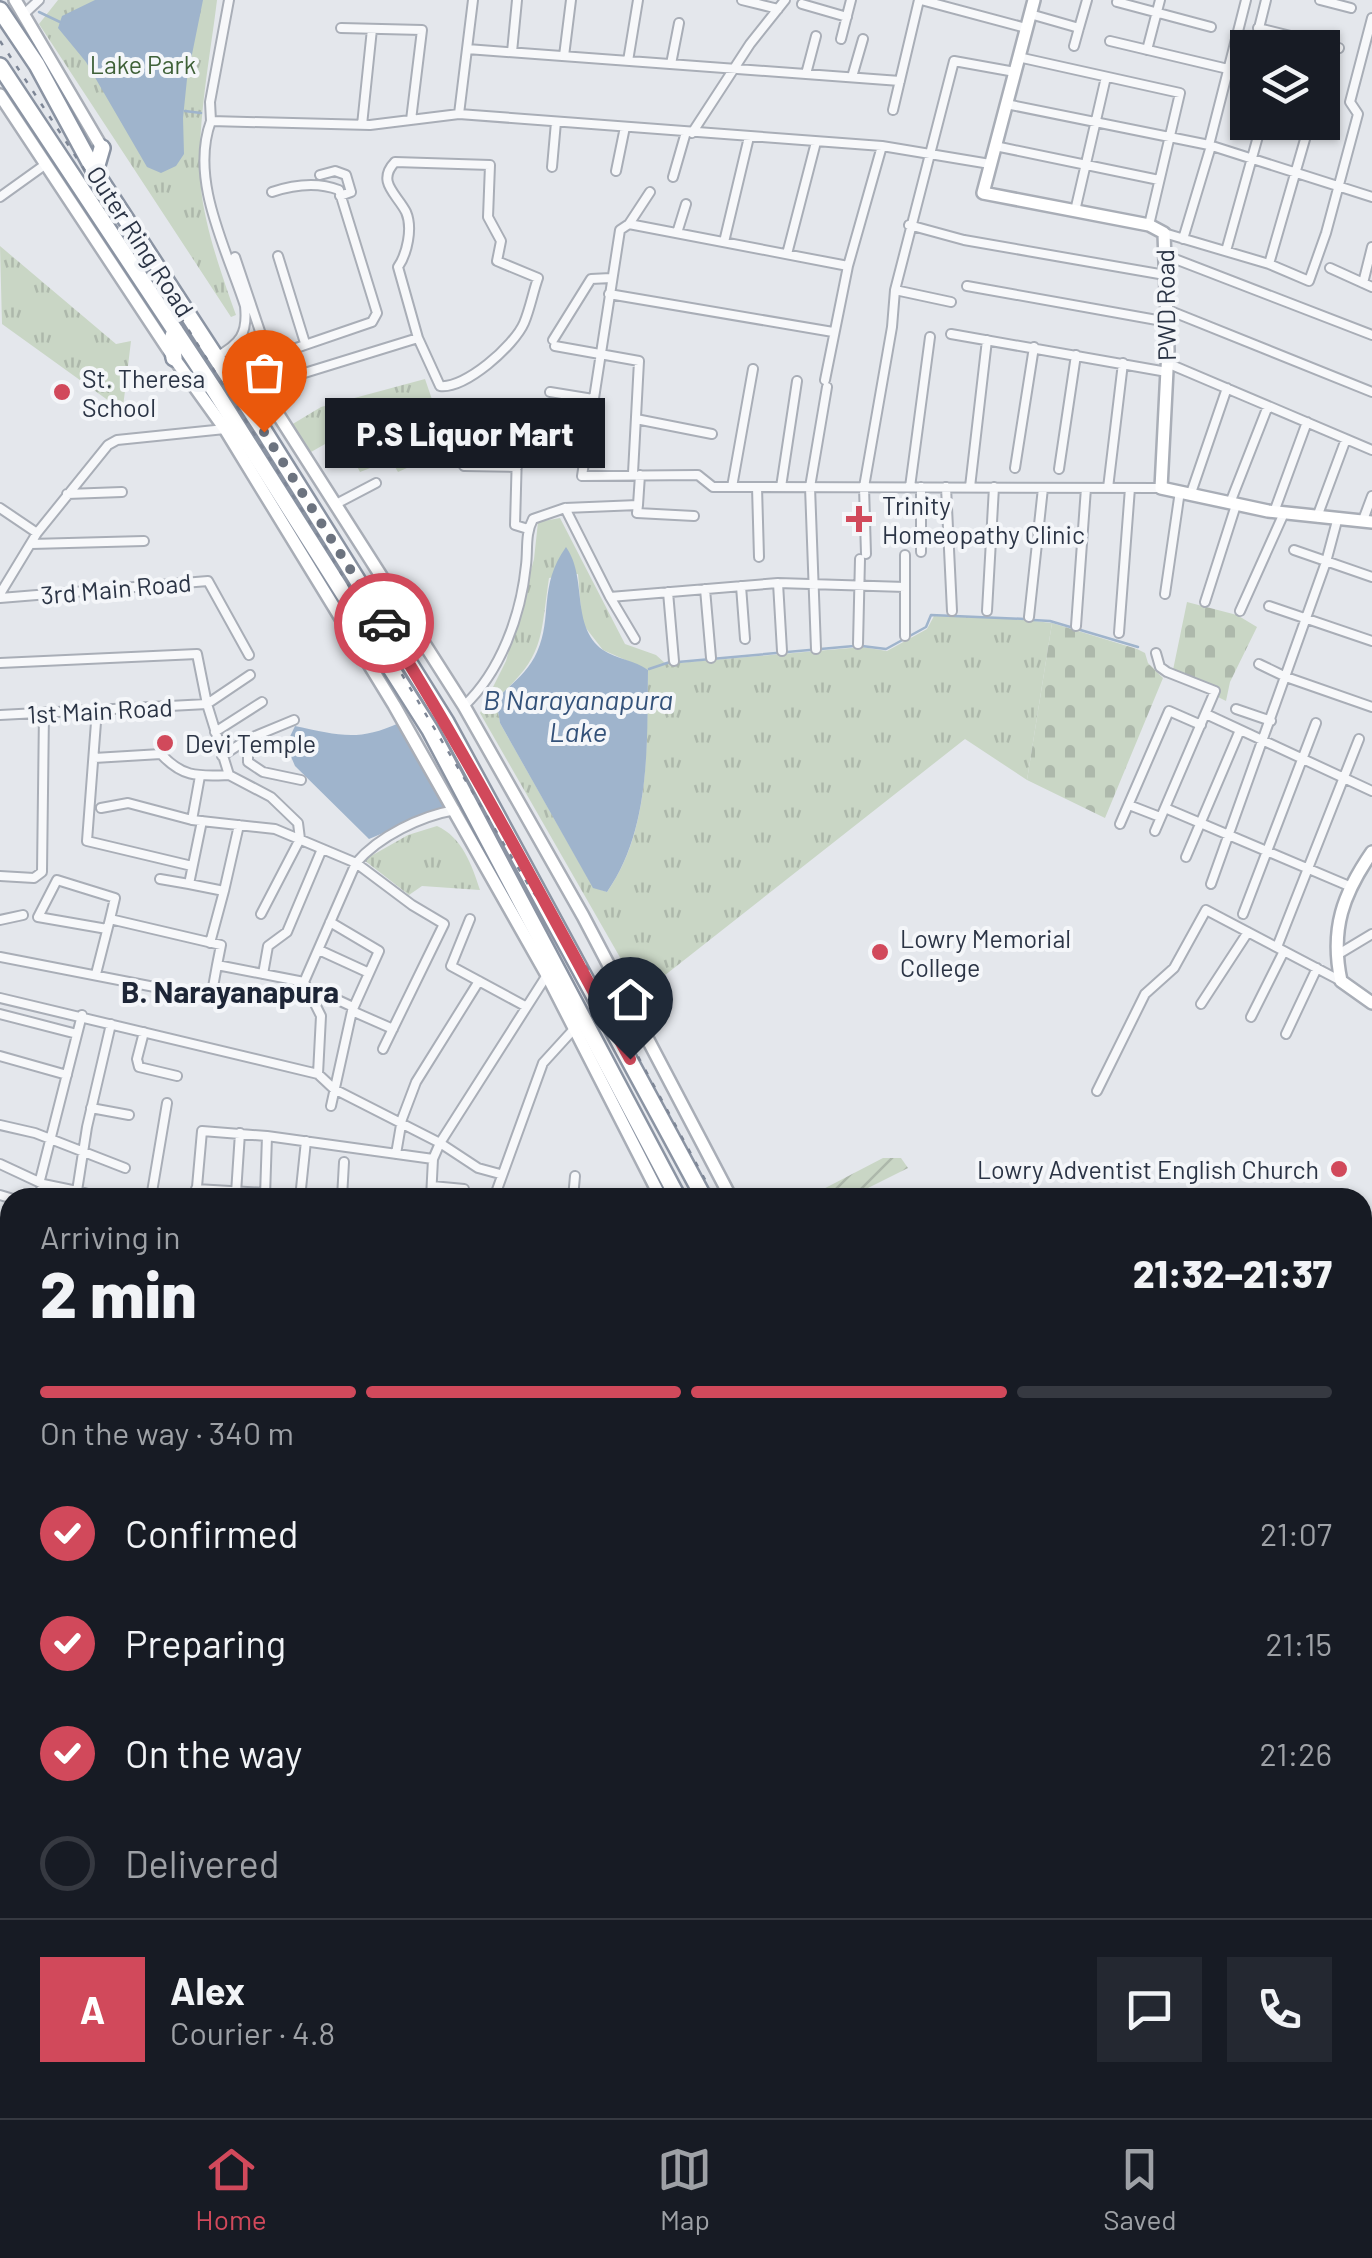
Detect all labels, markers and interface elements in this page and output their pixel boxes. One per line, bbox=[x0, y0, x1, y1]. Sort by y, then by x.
map controls bbox=[1230, 30, 1340, 140]
button: layers bbox=[1230, 30, 1340, 140]
park label: Lake Park bbox=[90, 49, 196, 79]
street label: Outer Ring Road bbox=[81, 160, 201, 322]
street label: PWD Road bbox=[1149, 249, 1181, 361]
pin bbox=[222, 330, 307, 433]
icon: bag bbox=[237, 345, 292, 400]
place label: St. Theresa School bbox=[82, 363, 205, 422]
marker: St. Theresa School bbox=[51, 381, 73, 403]
callout: P.S Liquor Mart bbox=[324, 397, 604, 467]
text: P.S Liquor Mart bbox=[356, 414, 574, 452]
place label: Trinity Homeopathy Clinic bbox=[882, 490, 1085, 549]
marker: Trinity Homeopathy Clinic bbox=[846, 506, 872, 532]
street label: 3rd Main Road bbox=[39, 566, 193, 610]
courier bbox=[334, 573, 434, 673]
icon: car bbox=[357, 596, 412, 651]
water label: B Narayanapura Lake bbox=[483, 682, 673, 748]
street label: 1st Main Road bbox=[26, 691, 174, 729]
place label: Devi Temple bbox=[185, 728, 316, 758]
marker: Devi Temple bbox=[154, 732, 176, 754]
place label: Lowry Memorial College bbox=[900, 923, 1071, 982]
marker: Lowry Memorial College bbox=[869, 941, 891, 963]
pin bbox=[588, 957, 673, 1060]
icon: home bbox=[603, 972, 658, 1027]
district label: B. Narayanapura bbox=[121, 973, 339, 1009]
place label: Lowry Adventist English Church bbox=[977, 1154, 1319, 1184]
marker: Lowry Adventist English Church bbox=[1328, 1158, 1350, 1180]
text: Arriving in bbox=[40, 1217, 180, 1255]
text: 21:32–21:37 bbox=[1133, 1250, 1332, 1296]
text: 2 min bbox=[40, 1253, 197, 1331]
text: On the way · 340 m bbox=[40, 1413, 294, 1451]
icon: check bbox=[40, 1506, 95, 1561]
text: Confirmed bbox=[125, 1510, 298, 1556]
text: 21:07 bbox=[1260, 1514, 1332, 1552]
icon: check bbox=[40, 1616, 95, 1671]
text: Preparing bbox=[125, 1620, 286, 1666]
text: 21:15 bbox=[1266, 1624, 1332, 1662]
icon: check bbox=[40, 1726, 95, 1781]
text: On the way bbox=[125, 1730, 302, 1776]
text: 21:26 bbox=[1260, 1734, 1332, 1772]
text: Delivered bbox=[125, 1840, 279, 1886]
button: chat bbox=[1097, 1957, 1202, 2062]
button: phone bbox=[1227, 1957, 1332, 2062]
text: Alex bbox=[170, 1967, 245, 2013]
text: A bbox=[80, 1986, 105, 2032]
text: Courier · 4.8 bbox=[170, 2013, 335, 2051]
tab: Home bbox=[195, 2142, 267, 2236]
tab: Map bbox=[657, 2142, 712, 2236]
tab: Saved bbox=[1103, 2142, 1177, 2236]

